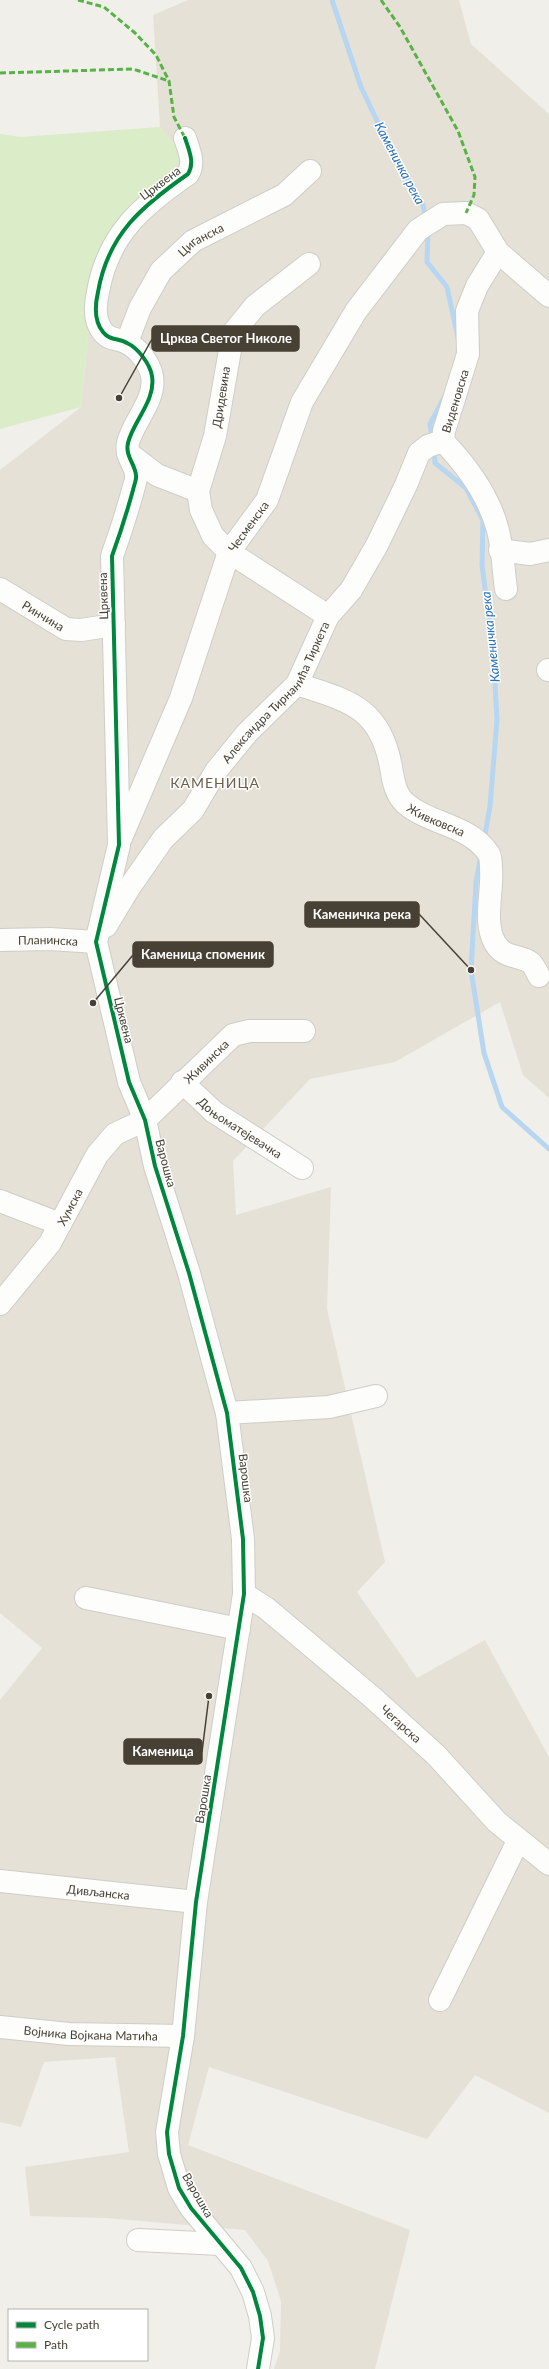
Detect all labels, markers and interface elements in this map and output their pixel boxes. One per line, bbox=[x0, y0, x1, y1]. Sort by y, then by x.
water label: Каменичка река bbox=[372, 119, 429, 207]
street label: Црквена bbox=[137, 163, 183, 203]
street label: Циганска bbox=[174, 219, 226, 259]
callout: Црква Светог Николе bbox=[152, 326, 299, 351]
text: Црква Светог Николе bbox=[160, 330, 292, 346]
street label: Дридевина bbox=[209, 365, 233, 429]
street label: Виденовска bbox=[438, 367, 472, 435]
street label: Чесменска bbox=[224, 498, 271, 555]
street label: Црквена bbox=[95, 572, 111, 620]
water label: Каменичка река bbox=[477, 590, 503, 683]
street label: Ринчина bbox=[20, 597, 67, 634]
street label: Александра Тирнанића Тиркета bbox=[218, 619, 332, 766]
district label: КАМЕНИЦА bbox=[170, 774, 260, 791]
street label: Живковска bbox=[404, 800, 468, 839]
callout: Каменичка река bbox=[305, 902, 419, 927]
text: Каменичка река bbox=[313, 906, 411, 922]
street label: Планинска bbox=[18, 931, 78, 948]
callout: Каменица споменик bbox=[133, 942, 273, 967]
text: Каменица споменик bbox=[141, 946, 265, 962]
street label: Црквена bbox=[111, 995, 137, 1045]
street label: Живинска bbox=[180, 1036, 232, 1086]
street label: Доњоматејевачка bbox=[195, 1093, 285, 1161]
street label: Варошка bbox=[152, 1137, 180, 1189]
street label: Хумска bbox=[53, 1186, 85, 1228]
street label: Варошка bbox=[236, 1453, 256, 1503]
street label: Чегарска bbox=[378, 1701, 425, 1746]
callout: Каменица bbox=[124, 1739, 202, 1764]
text: Каменица bbox=[132, 1743, 194, 1759]
street label: Варошка bbox=[192, 1774, 214, 1824]
street label: Дивљанска bbox=[66, 1881, 131, 1902]
street label: Војника Војкана Матића bbox=[23, 2022, 158, 2043]
street label: Варошка bbox=[179, 2170, 217, 2220]
legend bbox=[8, 2309, 148, 2361]
text: Cycle path bbox=[44, 2317, 99, 2332]
text: Path bbox=[44, 2337, 68, 2352]

